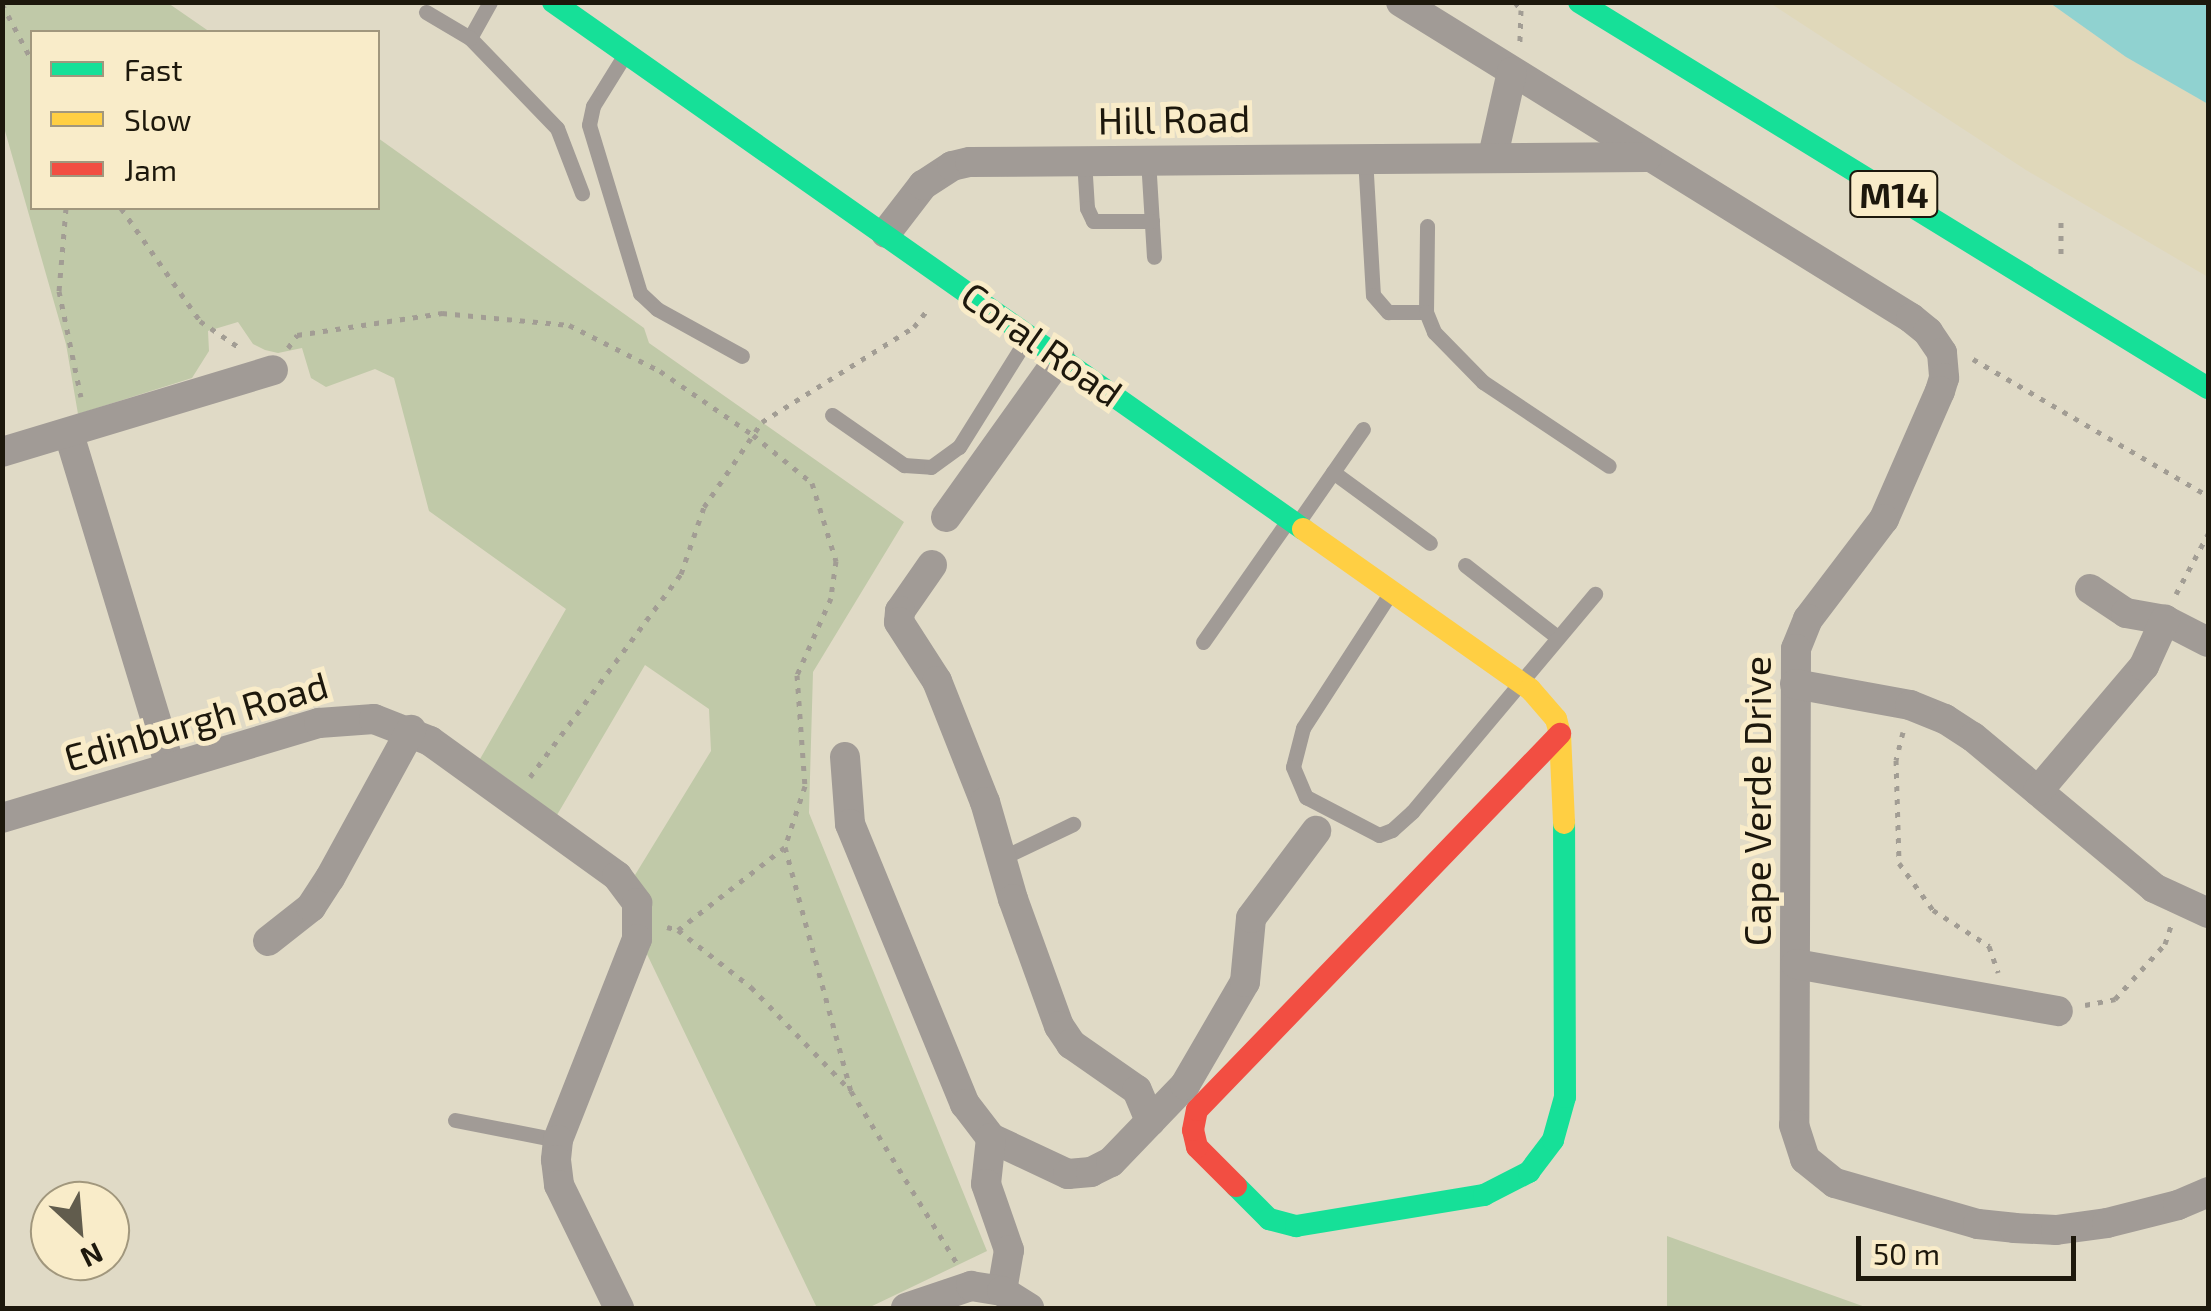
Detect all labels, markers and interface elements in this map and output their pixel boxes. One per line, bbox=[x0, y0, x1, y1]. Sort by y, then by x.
legend bbox=[30, 30, 380, 210]
text: Fast bbox=[124, 51, 183, 87]
street label: Hill Road bbox=[1097, 95, 1251, 143]
text: Slow bbox=[124, 101, 191, 137]
text: Jam bbox=[124, 151, 177, 187]
road number: M14 bbox=[1849, 164, 1939, 224]
street label: Coral Road bbox=[952, 272, 1132, 416]
street label: Cape Verde Drive bbox=[1734, 655, 1780, 947]
street label: Edinburgh Road bbox=[59, 662, 333, 780]
north arrow bbox=[30, 1181, 130, 1281]
scale bar bbox=[1861, 1216, 2081, 1278]
text: 50 m bbox=[1873, 1235, 1940, 1271]
text: N bbox=[76, 1236, 109, 1276]

